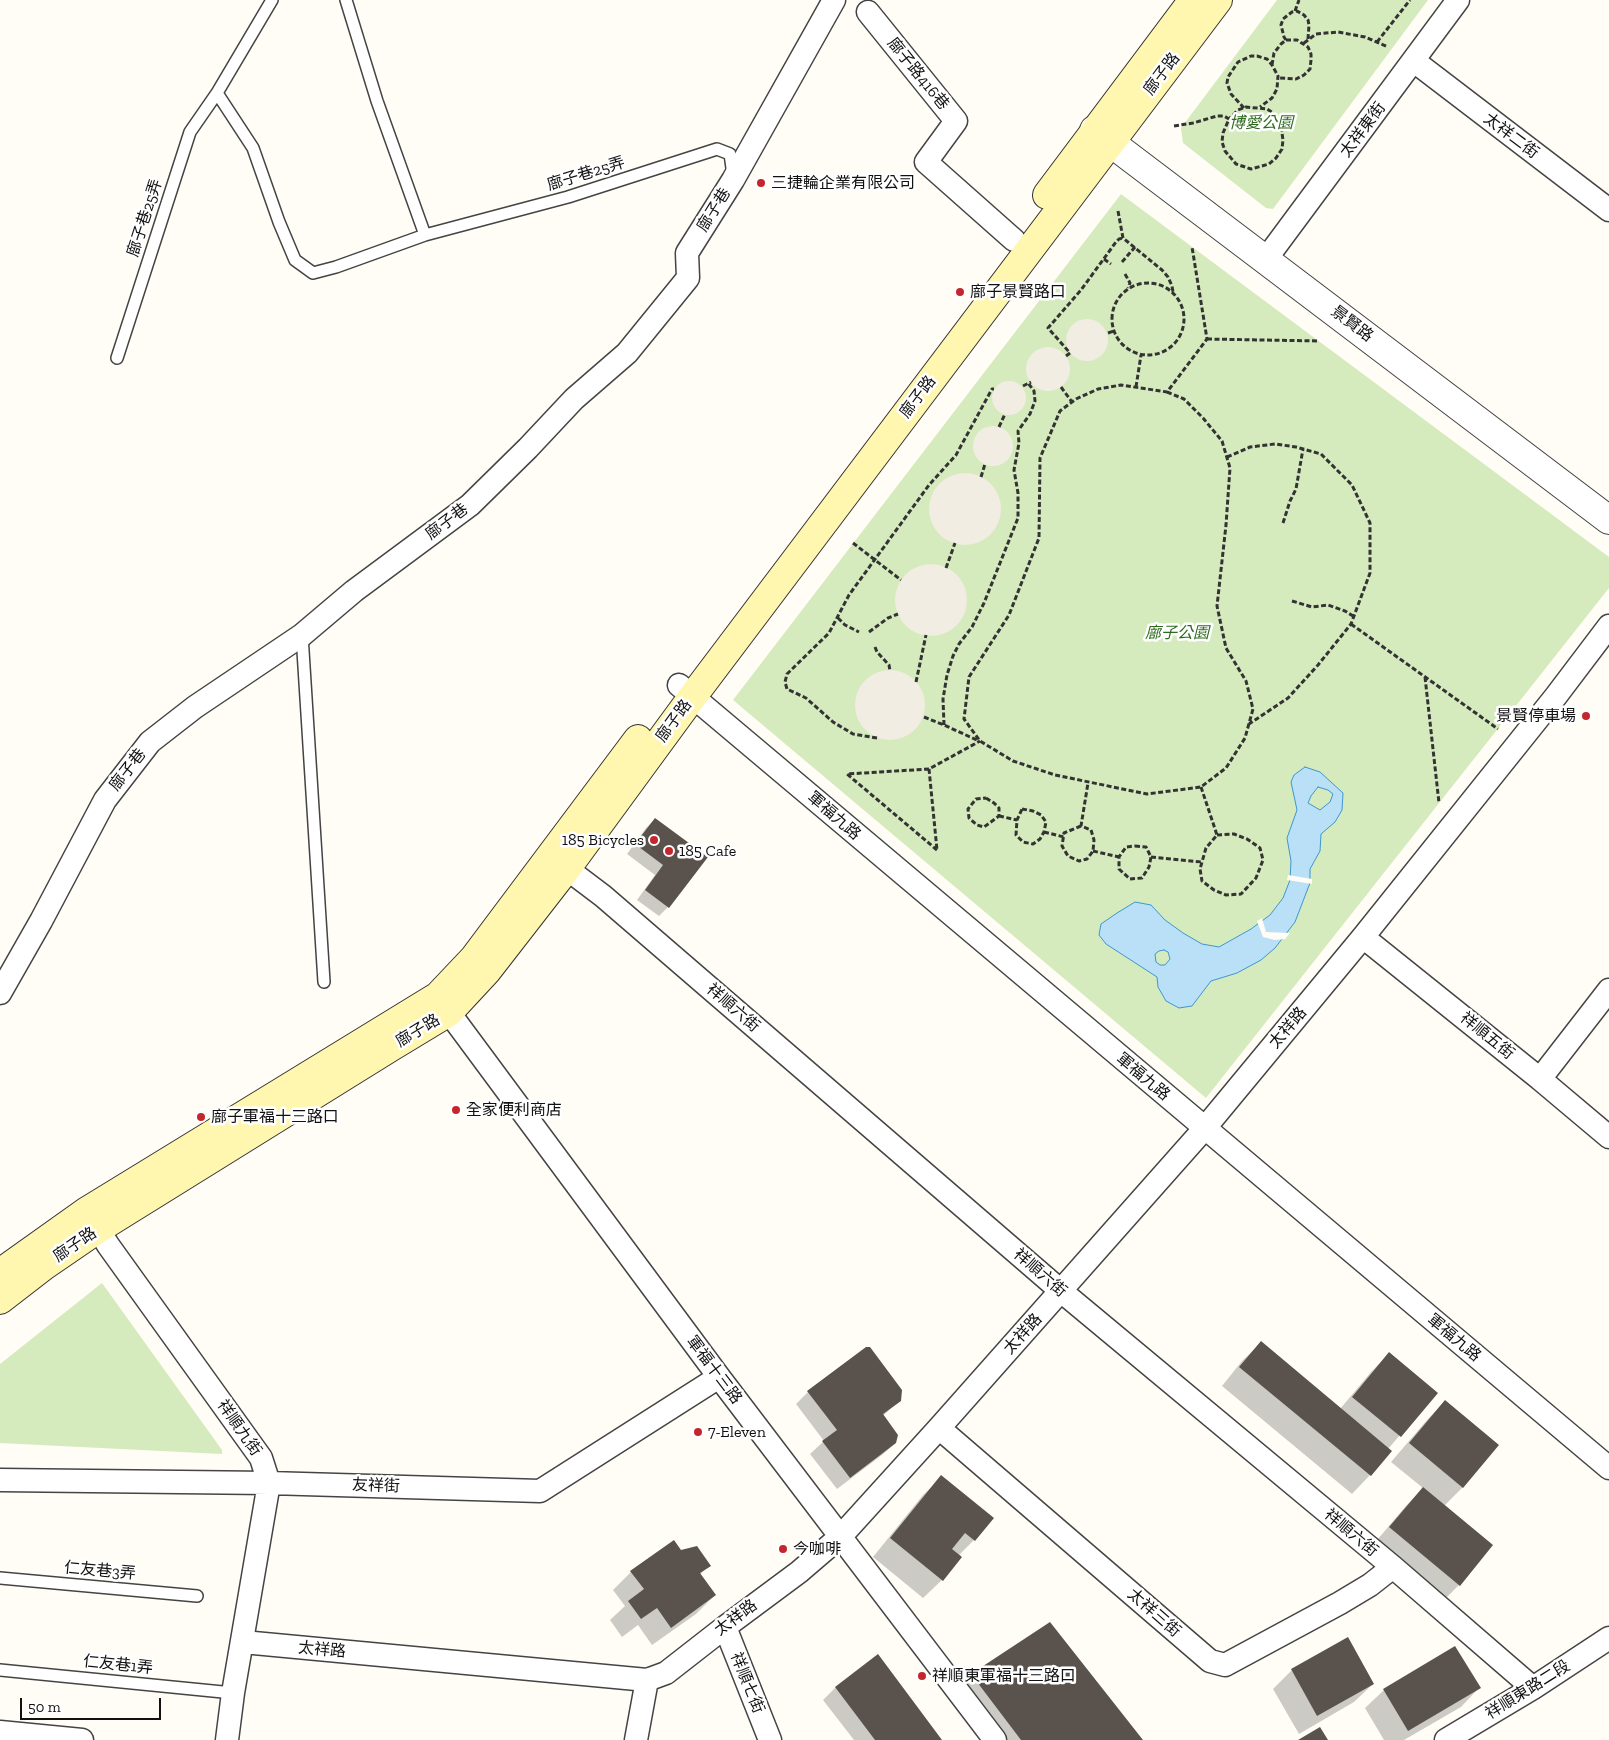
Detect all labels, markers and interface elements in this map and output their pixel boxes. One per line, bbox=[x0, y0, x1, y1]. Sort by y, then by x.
street label: 廍子路416巷 bbox=[883, 34, 953, 114]
street label: 廍子路 bbox=[1140, 49, 1184, 99]
street label: 太祥東街 bbox=[1336, 99, 1390, 161]
street label: 太祥二街 bbox=[1480, 109, 1542, 163]
park label: 博愛公園 bbox=[1229, 113, 1293, 133]
street label: 廍子巷25弄 bbox=[545, 153, 627, 195]
place label: 三捷輪企業有限公司 bbox=[771, 173, 915, 193]
street label: 廍子巷25弄 bbox=[123, 177, 167, 259]
marker: 三捷輪企業有限公司 bbox=[755, 177, 767, 189]
street label: 廍子巷 bbox=[693, 185, 735, 235]
place label: 廍子景賢路口 bbox=[970, 282, 1066, 302]
marker: 廍子景賢路口 bbox=[954, 286, 966, 298]
street label: 景賢路 bbox=[1327, 302, 1377, 346]
street label: 廍子路 bbox=[896, 372, 940, 422]
street label: 廍子巷 bbox=[422, 500, 472, 544]
park label: 廍子公園 bbox=[1145, 623, 1209, 643]
street label: 廍子路 bbox=[652, 696, 696, 746]
place label: 景賢停車場 bbox=[1496, 706, 1576, 726]
marker: 景賢停車場 bbox=[1580, 710, 1592, 722]
street label: 廍子巷 bbox=[106, 745, 150, 795]
street label: 軍福九路 bbox=[804, 788, 864, 844]
place label: 185 Bicycles bbox=[562, 830, 644, 850]
marker: 185 Bicycles bbox=[648, 834, 660, 846]
place label: 185 Cafe bbox=[679, 841, 736, 861]
marker: 185 Cafe bbox=[663, 845, 675, 857]
street label: 祥順六街 bbox=[703, 980, 763, 1036]
street label: 太祥路 bbox=[1265, 1003, 1311, 1053]
street label: 祥順五街 bbox=[1456, 1008, 1518, 1064]
street label: 廍子路 bbox=[392, 1010, 444, 1052]
street label: 軍福九路 bbox=[1112, 1049, 1174, 1105]
place label: 全家便利商店 bbox=[466, 1100, 562, 1120]
marker: 全家便利商店 bbox=[450, 1104, 462, 1116]
place label: 廍子軍福十三路口 bbox=[211, 1107, 339, 1127]
marker: 廍子軍福十三路口 bbox=[195, 1111, 207, 1123]
street label: 廍子路 bbox=[50, 1224, 100, 1266]
street label: 祥順六街 bbox=[1010, 1245, 1070, 1301]
street label: 太祥路 bbox=[1000, 1310, 1046, 1358]
street label: 軍福九路 bbox=[1423, 1310, 1485, 1366]
street label: 軍福十三路 bbox=[682, 1332, 746, 1408]
street label: 祥順九街 bbox=[213, 1396, 265, 1460]
place label: 7-Eleven bbox=[708, 1422, 766, 1442]
marker: 7-Eleven bbox=[692, 1426, 704, 1438]
street label: 友祥街 bbox=[352, 1476, 400, 1496]
street label: 祥順六街 bbox=[1320, 1505, 1382, 1561]
place label: 今咖啡 bbox=[793, 1539, 841, 1559]
marker: 今咖啡 bbox=[777, 1543, 789, 1555]
street label: 仁友巷3弄 bbox=[63, 1558, 137, 1584]
street label: 太祥三街 bbox=[1124, 1585, 1184, 1641]
street label: 太祥路 bbox=[711, 1596, 761, 1640]
street label: 太祥路 bbox=[297, 1638, 347, 1662]
street label: 祥順七街 bbox=[726, 1650, 768, 1716]
street label: 仁友巷1弄 bbox=[82, 1652, 154, 1678]
street label: 祥順東路二段 bbox=[1482, 1656, 1574, 1724]
place label: 祥順東軍福十三路口 bbox=[932, 1666, 1076, 1686]
marker: 祥順東軍福十三路口 bbox=[916, 1670, 928, 1682]
scale bar bbox=[22, 1688, 164, 1720]
text: 50 m bbox=[28, 1698, 61, 1716]

